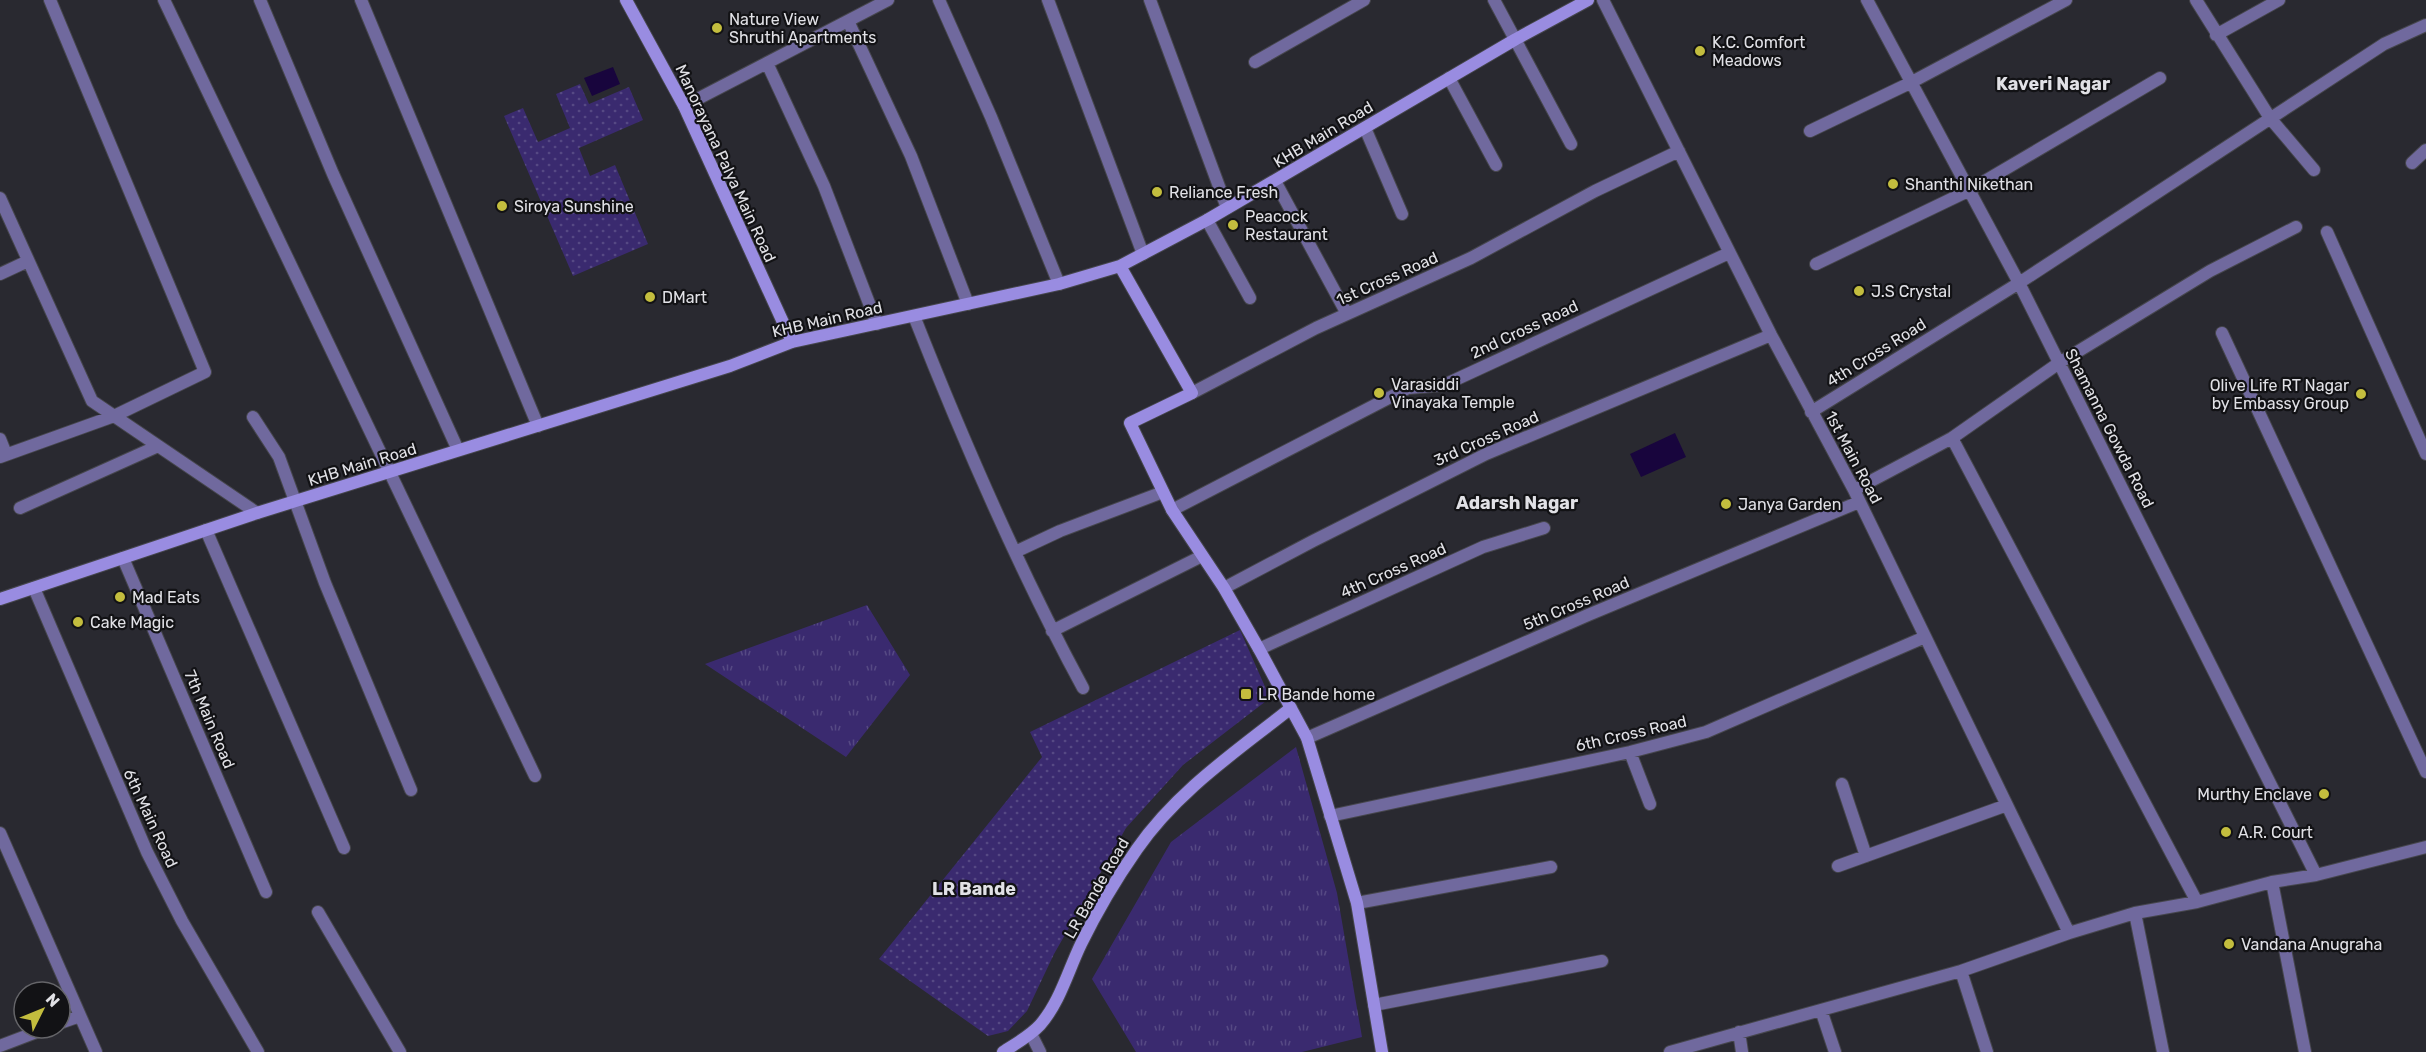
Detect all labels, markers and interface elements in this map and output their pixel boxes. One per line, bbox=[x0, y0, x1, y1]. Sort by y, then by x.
place label: Nature View Shruthi Apartments bbox=[729, 10, 876, 47]
marker: Nature View Shruthi Apartments bbox=[710, 21, 724, 35]
place label: K.C. Comfort Meadows bbox=[1712, 33, 1805, 70]
marker: K.C. Comfort Meadows bbox=[1693, 44, 1707, 58]
street label: Manorayana Palya Main Road bbox=[671, 61, 780, 265]
district label: Kaveri Nagar bbox=[1996, 73, 2110, 95]
street label: KHB Main Road bbox=[1270, 97, 1376, 172]
place label: Shanthi Nikethan bbox=[1905, 175, 2033, 194]
marker: Shanthi Nikethan bbox=[1886, 177, 1900, 191]
place label: Reliance Fresh bbox=[1169, 183, 1278, 202]
marker: Reliance Fresh bbox=[1150, 185, 1164, 199]
place label: Siroya Sunshine bbox=[514, 197, 634, 216]
marker: Siroya Sunshine bbox=[495, 199, 509, 213]
place label: Peacock Restaurant bbox=[1245, 207, 1328, 244]
marker: Peacock Restaurant bbox=[1226, 218, 1240, 232]
street label: 1st Cross Road bbox=[1334, 248, 1441, 309]
place label: J.S Crystal bbox=[1871, 282, 1951, 301]
marker: J.S Crystal bbox=[1852, 284, 1866, 298]
place label: DMart bbox=[662, 288, 707, 307]
marker: DMart bbox=[643, 290, 657, 304]
street label: 2nd Cross Road bbox=[1467, 296, 1581, 363]
street label: KHB Main Road bbox=[770, 298, 884, 341]
street label: 4th Cross Road bbox=[1823, 314, 1930, 391]
street label: Shamanna Gowda Road bbox=[2061, 345, 2158, 511]
place label: Varasiddi Vinayaka Temple bbox=[1391, 375, 1515, 412]
place label: Olive Life RT Nagar by Embassy Group bbox=[2210, 376, 2349, 413]
marker: Varasiddi Vinayaka Temple bbox=[1372, 386, 1386, 400]
marker: Olive Life RT Nagar by Embassy Group bbox=[2354, 387, 2368, 401]
street label: 3rd Cross Road bbox=[1431, 407, 1542, 470]
street label: 1st Main Road bbox=[1821, 408, 1886, 507]
street label: KHB Main Road bbox=[306, 439, 419, 490]
district label: Adarsh Nagar bbox=[1456, 492, 1578, 514]
place label: Janya Garden bbox=[1738, 495, 1841, 514]
marker: Janya Garden bbox=[1719, 497, 1733, 511]
street label: 4th Cross Road bbox=[1337, 539, 1449, 602]
street label: 5th Cross Road bbox=[1520, 573, 1632, 634]
place label: Mad Eats bbox=[132, 588, 200, 607]
marker: Mad Eats bbox=[113, 590, 127, 604]
place label: Cake Magic bbox=[90, 613, 174, 632]
marker: Cake Magic bbox=[71, 615, 85, 629]
street label: 7th Main Road bbox=[180, 667, 239, 771]
place label: LR Bande home bbox=[1258, 685, 1375, 704]
marker: LR Bande home bbox=[1239, 687, 1253, 701]
street label: 6th Cross Road bbox=[1574, 711, 1689, 756]
street label: 6th Main Road bbox=[119, 766, 182, 870]
place label: Murthy Enclave bbox=[2197, 785, 2312, 804]
marker: Murthy Enclave bbox=[2317, 787, 2331, 801]
place label: A.R. Court bbox=[2238, 823, 2313, 842]
marker: A.R. Court bbox=[2219, 825, 2233, 839]
street label: LR Bande Road bbox=[1060, 835, 1133, 942]
district label: LR Bande bbox=[932, 878, 1016, 900]
place label: Vandana Anugraha bbox=[2241, 935, 2382, 954]
marker: Vandana Anugraha bbox=[2222, 937, 2236, 951]
north arrow bbox=[12, 980, 72, 1040]
text: N bbox=[42, 989, 63, 1011]

